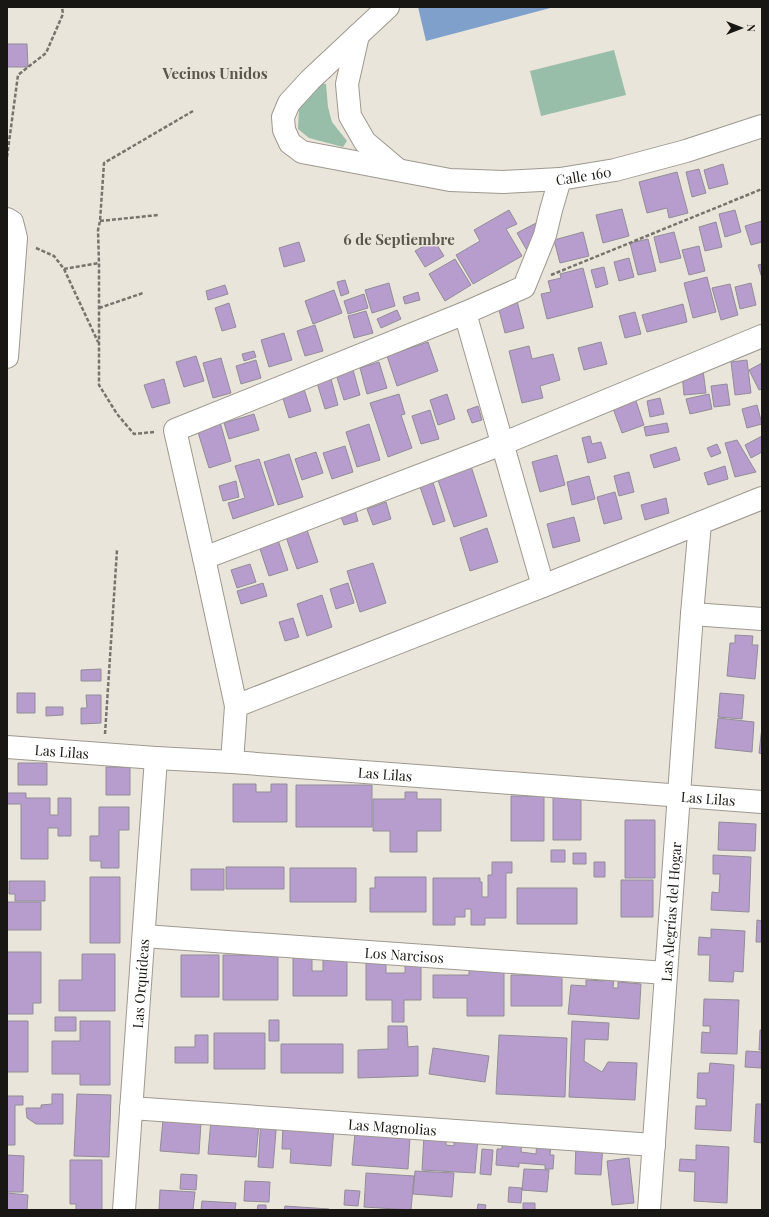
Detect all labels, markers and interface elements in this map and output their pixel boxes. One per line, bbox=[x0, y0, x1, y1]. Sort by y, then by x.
north arrow bbox=[721, 8, 761, 48]
text: N bbox=[744, 24, 759, 32]
district label: Vecinos Unidos bbox=[161, 63, 268, 83]
street label: Calle 160 bbox=[554, 161, 613, 189]
district label: 6 de Septiembre bbox=[343, 229, 455, 249]
street label: Las Lilas bbox=[34, 740, 90, 763]
street label: Las Lilas bbox=[357, 762, 413, 785]
street label: Las Lilas bbox=[680, 786, 736, 809]
street label: Las Alegrías del Hogar bbox=[656, 840, 685, 982]
street label: Las Orquídeas bbox=[127, 938, 153, 1029]
street label: Los Narcisos bbox=[364, 942, 445, 967]
street label: Las Magnolias bbox=[347, 1114, 437, 1139]

